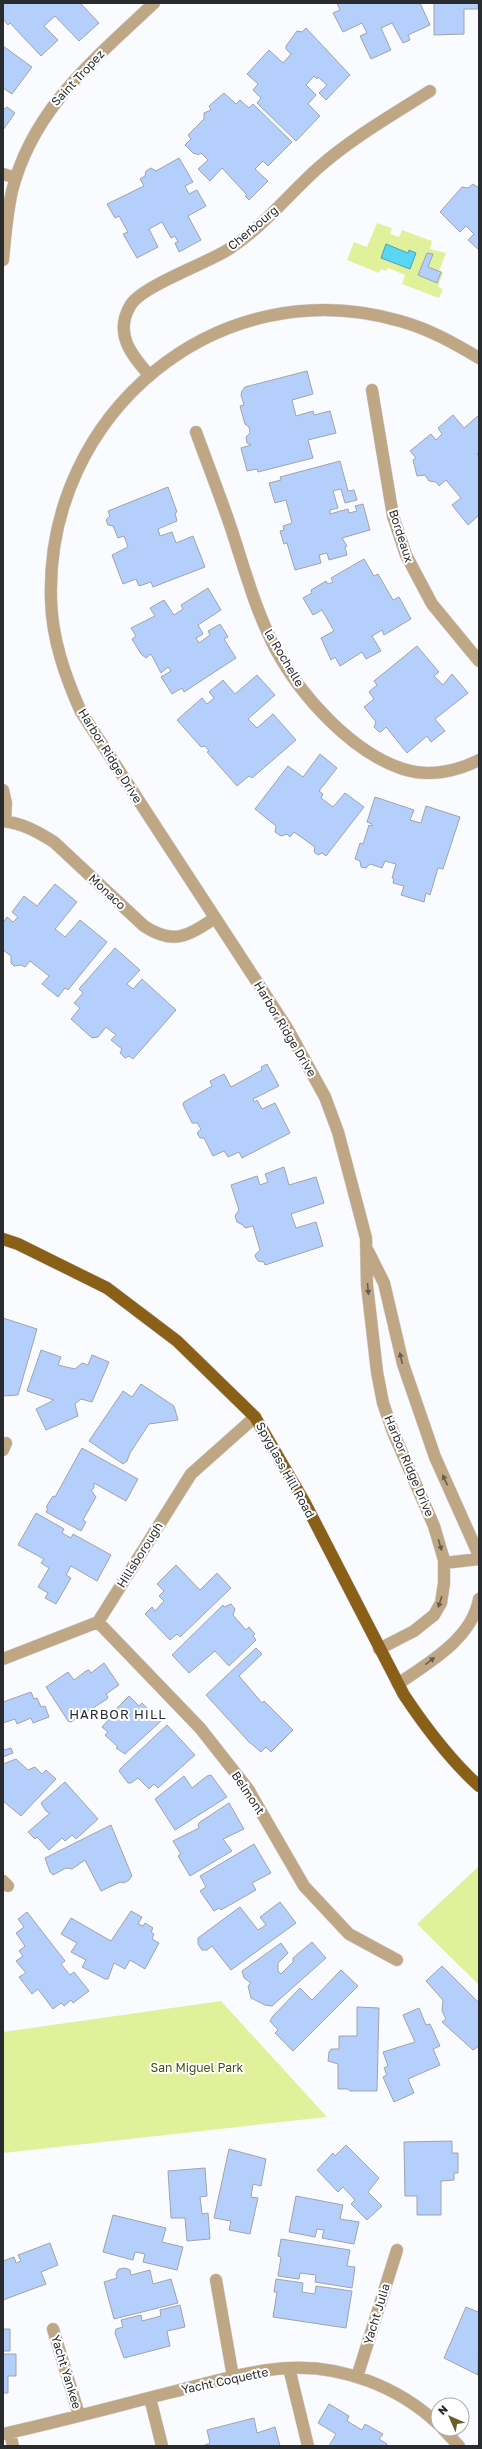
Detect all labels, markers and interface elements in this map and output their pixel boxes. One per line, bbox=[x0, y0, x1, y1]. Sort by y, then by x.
street label: Saint Tropez bbox=[48, 46, 107, 109]
street label: Cherbourg bbox=[225, 202, 281, 253]
street label: Bordeaux bbox=[386, 507, 417, 565]
street label: la Rochelle bbox=[261, 626, 307, 689]
street label: Harbor Ridge Drive bbox=[75, 706, 146, 806]
street label: Monaco bbox=[86, 871, 129, 913]
street label: Harbor Ridge Drive bbox=[251, 978, 320, 1079]
one-way arrow bbox=[364, 1283, 371, 1295]
one-way arrow bbox=[398, 1351, 404, 1364]
street label: Harbor Ridge Drive bbox=[381, 1413, 438, 1519]
street label: Spyglass Hill Road bbox=[253, 1419, 318, 1520]
one-way arrow bbox=[442, 1474, 448, 1485]
street label: Hillsborough bbox=[113, 1519, 166, 1590]
one-way arrow bbox=[437, 1539, 443, 1551]
one-way arrow bbox=[437, 1596, 443, 1608]
one-way arrow bbox=[424, 1657, 435, 1666]
district label: HARBOR HILL bbox=[69, 1706, 167, 1722]
street label: Belmont bbox=[229, 1768, 268, 1817]
park label: San Miguel Park bbox=[151, 2060, 244, 2075]
street label: Yacht Julia bbox=[360, 2282, 393, 2346]
street label: Yacht Yankee bbox=[48, 2333, 85, 2411]
street label: Yacht Coquette bbox=[180, 2364, 270, 2397]
north arrow bbox=[430, 2397, 470, 2437]
text: N bbox=[435, 2402, 450, 2417]

